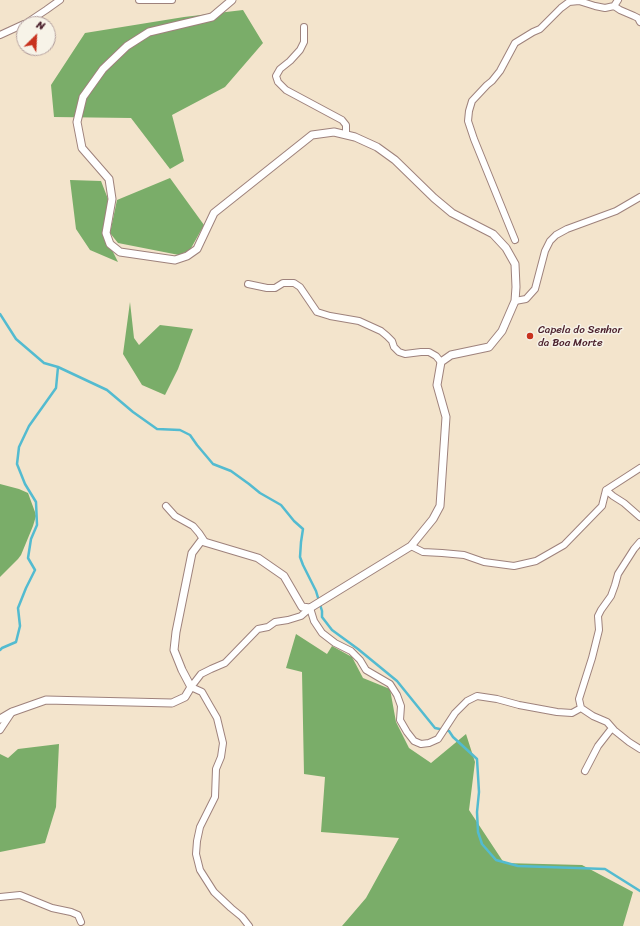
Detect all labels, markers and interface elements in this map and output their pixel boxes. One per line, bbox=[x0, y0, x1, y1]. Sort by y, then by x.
text: N bbox=[33, 15, 48, 36]
north arrow bbox=[16, 16, 56, 56]
place label: Capela do Senhor da Boa Morte bbox=[538, 323, 622, 349]
marker: Capela do Senhor da Boa Morte bbox=[525, 331, 535, 341]

